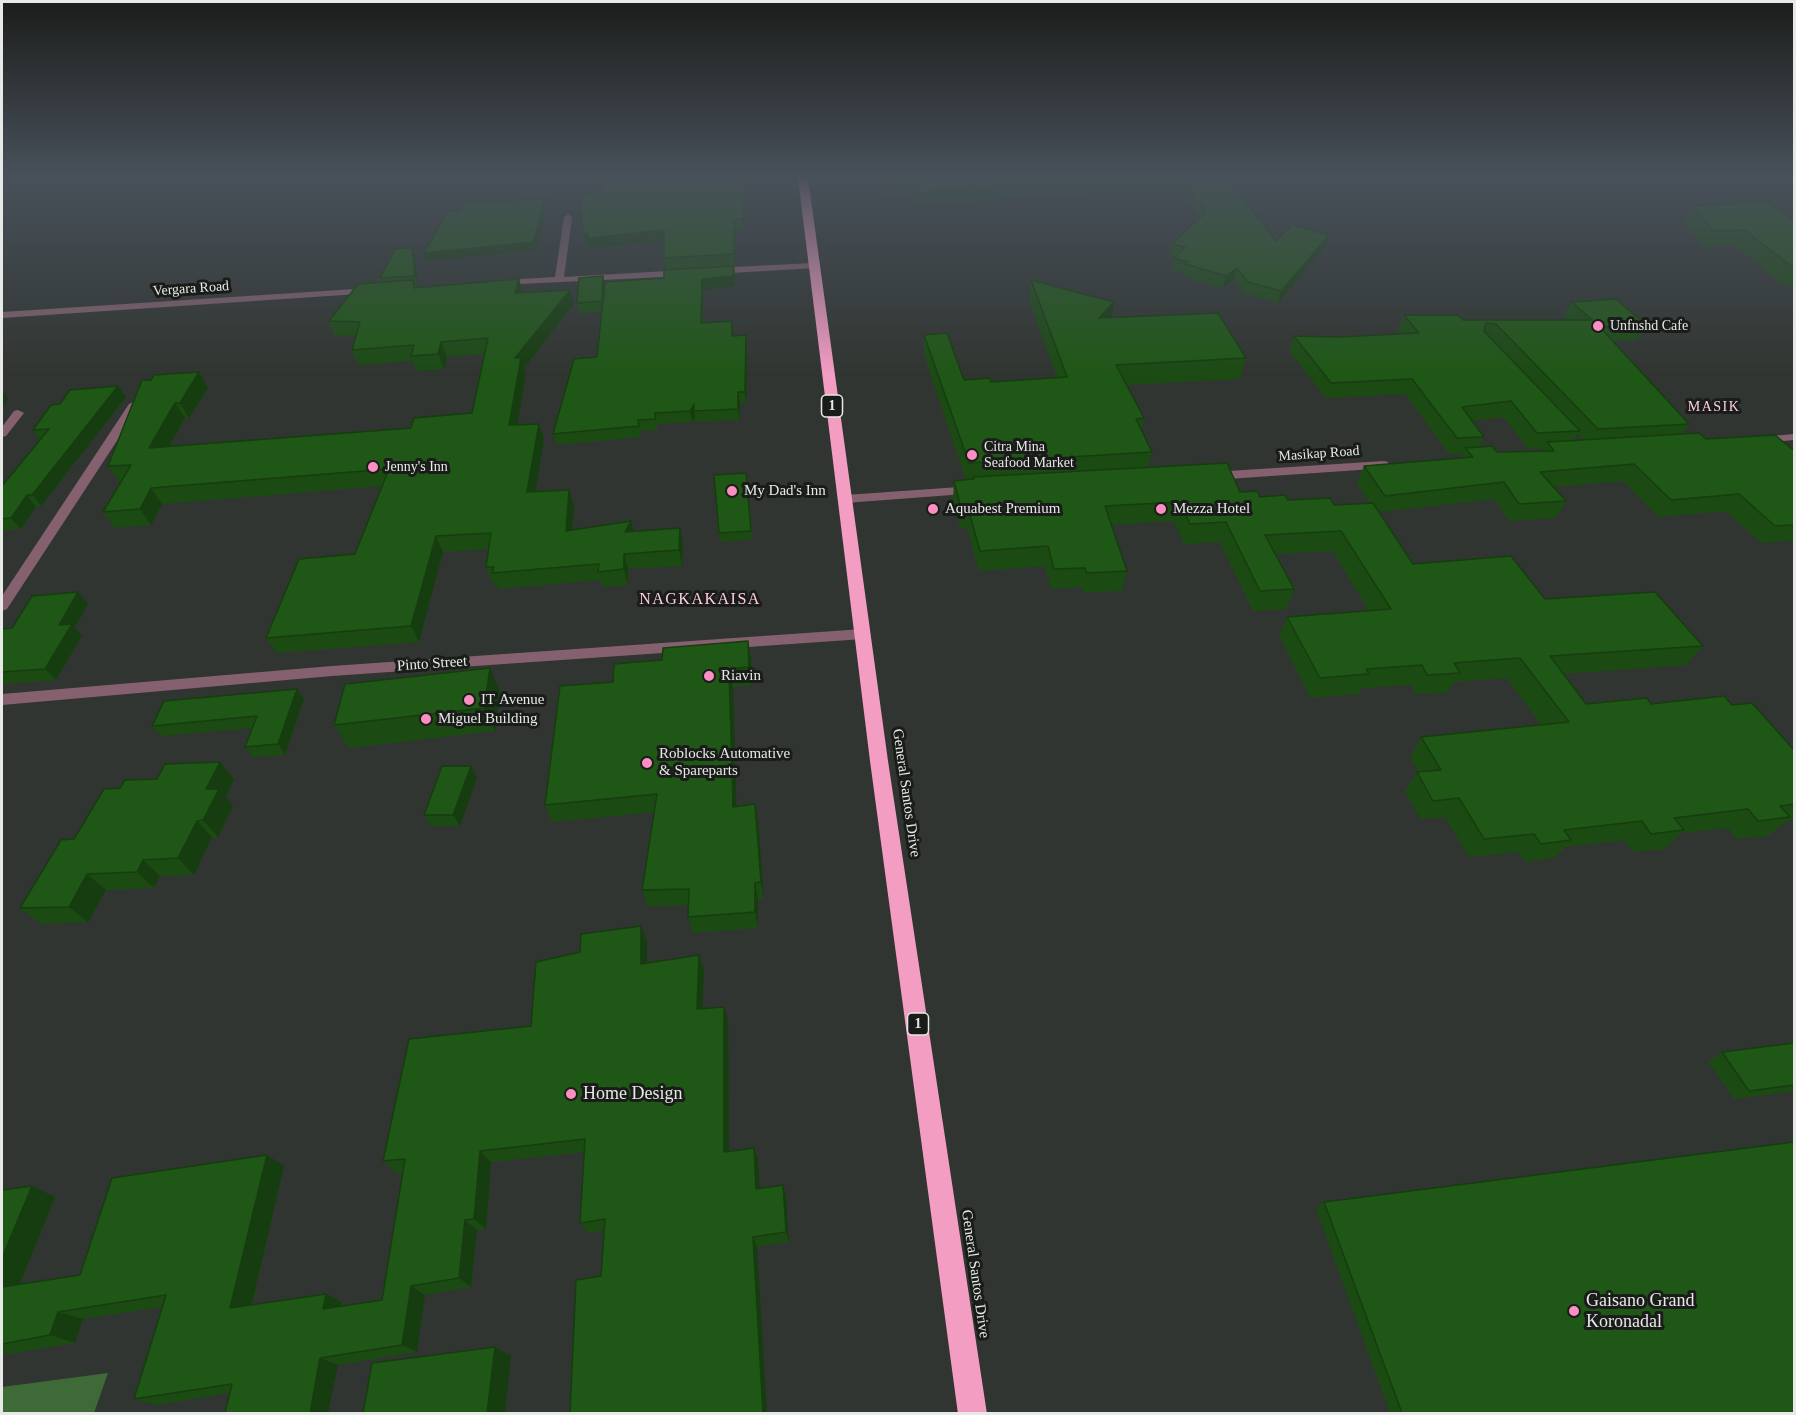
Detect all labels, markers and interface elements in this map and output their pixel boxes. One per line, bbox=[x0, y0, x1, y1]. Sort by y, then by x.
street label: Vergara Road bbox=[152, 278, 230, 300]
place label: Unfnshd Cafe bbox=[1610, 318, 1688, 334]
marker: Unfnshd Cafe bbox=[1591, 319, 1605, 333]
road number: 1 bbox=[822, 395, 842, 417]
district label: MASIK bbox=[1688, 399, 1740, 415]
place label: Citra Mina Seafood Market bbox=[984, 439, 1074, 472]
street label: Masikap Road bbox=[1278, 443, 1360, 465]
marker: Citra Mina Seafood Market bbox=[965, 448, 979, 462]
place label: Jenny's Inn bbox=[385, 459, 448, 475]
marker: Jenny's Inn bbox=[366, 460, 380, 474]
place label: My Dad's Inn bbox=[744, 482, 826, 500]
marker: My Dad's Inn bbox=[725, 484, 739, 498]
place label: Aquabest Premium bbox=[945, 500, 1060, 518]
place label: Mezza Hotel bbox=[1173, 500, 1250, 518]
marker: Aquabest Premium bbox=[926, 502, 940, 516]
marker: Mezza Hotel bbox=[1154, 502, 1168, 516]
district label: NAGKAKAISA bbox=[639, 590, 761, 610]
street label: Pinto Street bbox=[396, 653, 468, 675]
place label: Riavin bbox=[721, 667, 761, 685]
marker: Riavin bbox=[702, 669, 716, 683]
place label: IT Avenue bbox=[481, 691, 544, 709]
marker: IT Avenue bbox=[462, 693, 476, 707]
place label: Miguel Building bbox=[438, 710, 538, 728]
marker: Miguel Building bbox=[419, 712, 433, 726]
street label: General Santos Drive bbox=[888, 728, 924, 858]
place label: Roblocks Automative & Spareparts bbox=[659, 745, 790, 780]
marker: Roblocks Automative & Spareparts bbox=[640, 756, 654, 770]
road number: 1 bbox=[908, 1013, 928, 1035]
place label: Home Design bbox=[583, 1083, 682, 1105]
marker: Home Design bbox=[564, 1087, 578, 1101]
street label: General Santos Drive bbox=[957, 1209, 993, 1339]
place label: Gaisano Grand Koronadal bbox=[1586, 1290, 1694, 1332]
marker: Gaisano Grand Koronadal bbox=[1567, 1304, 1581, 1318]

